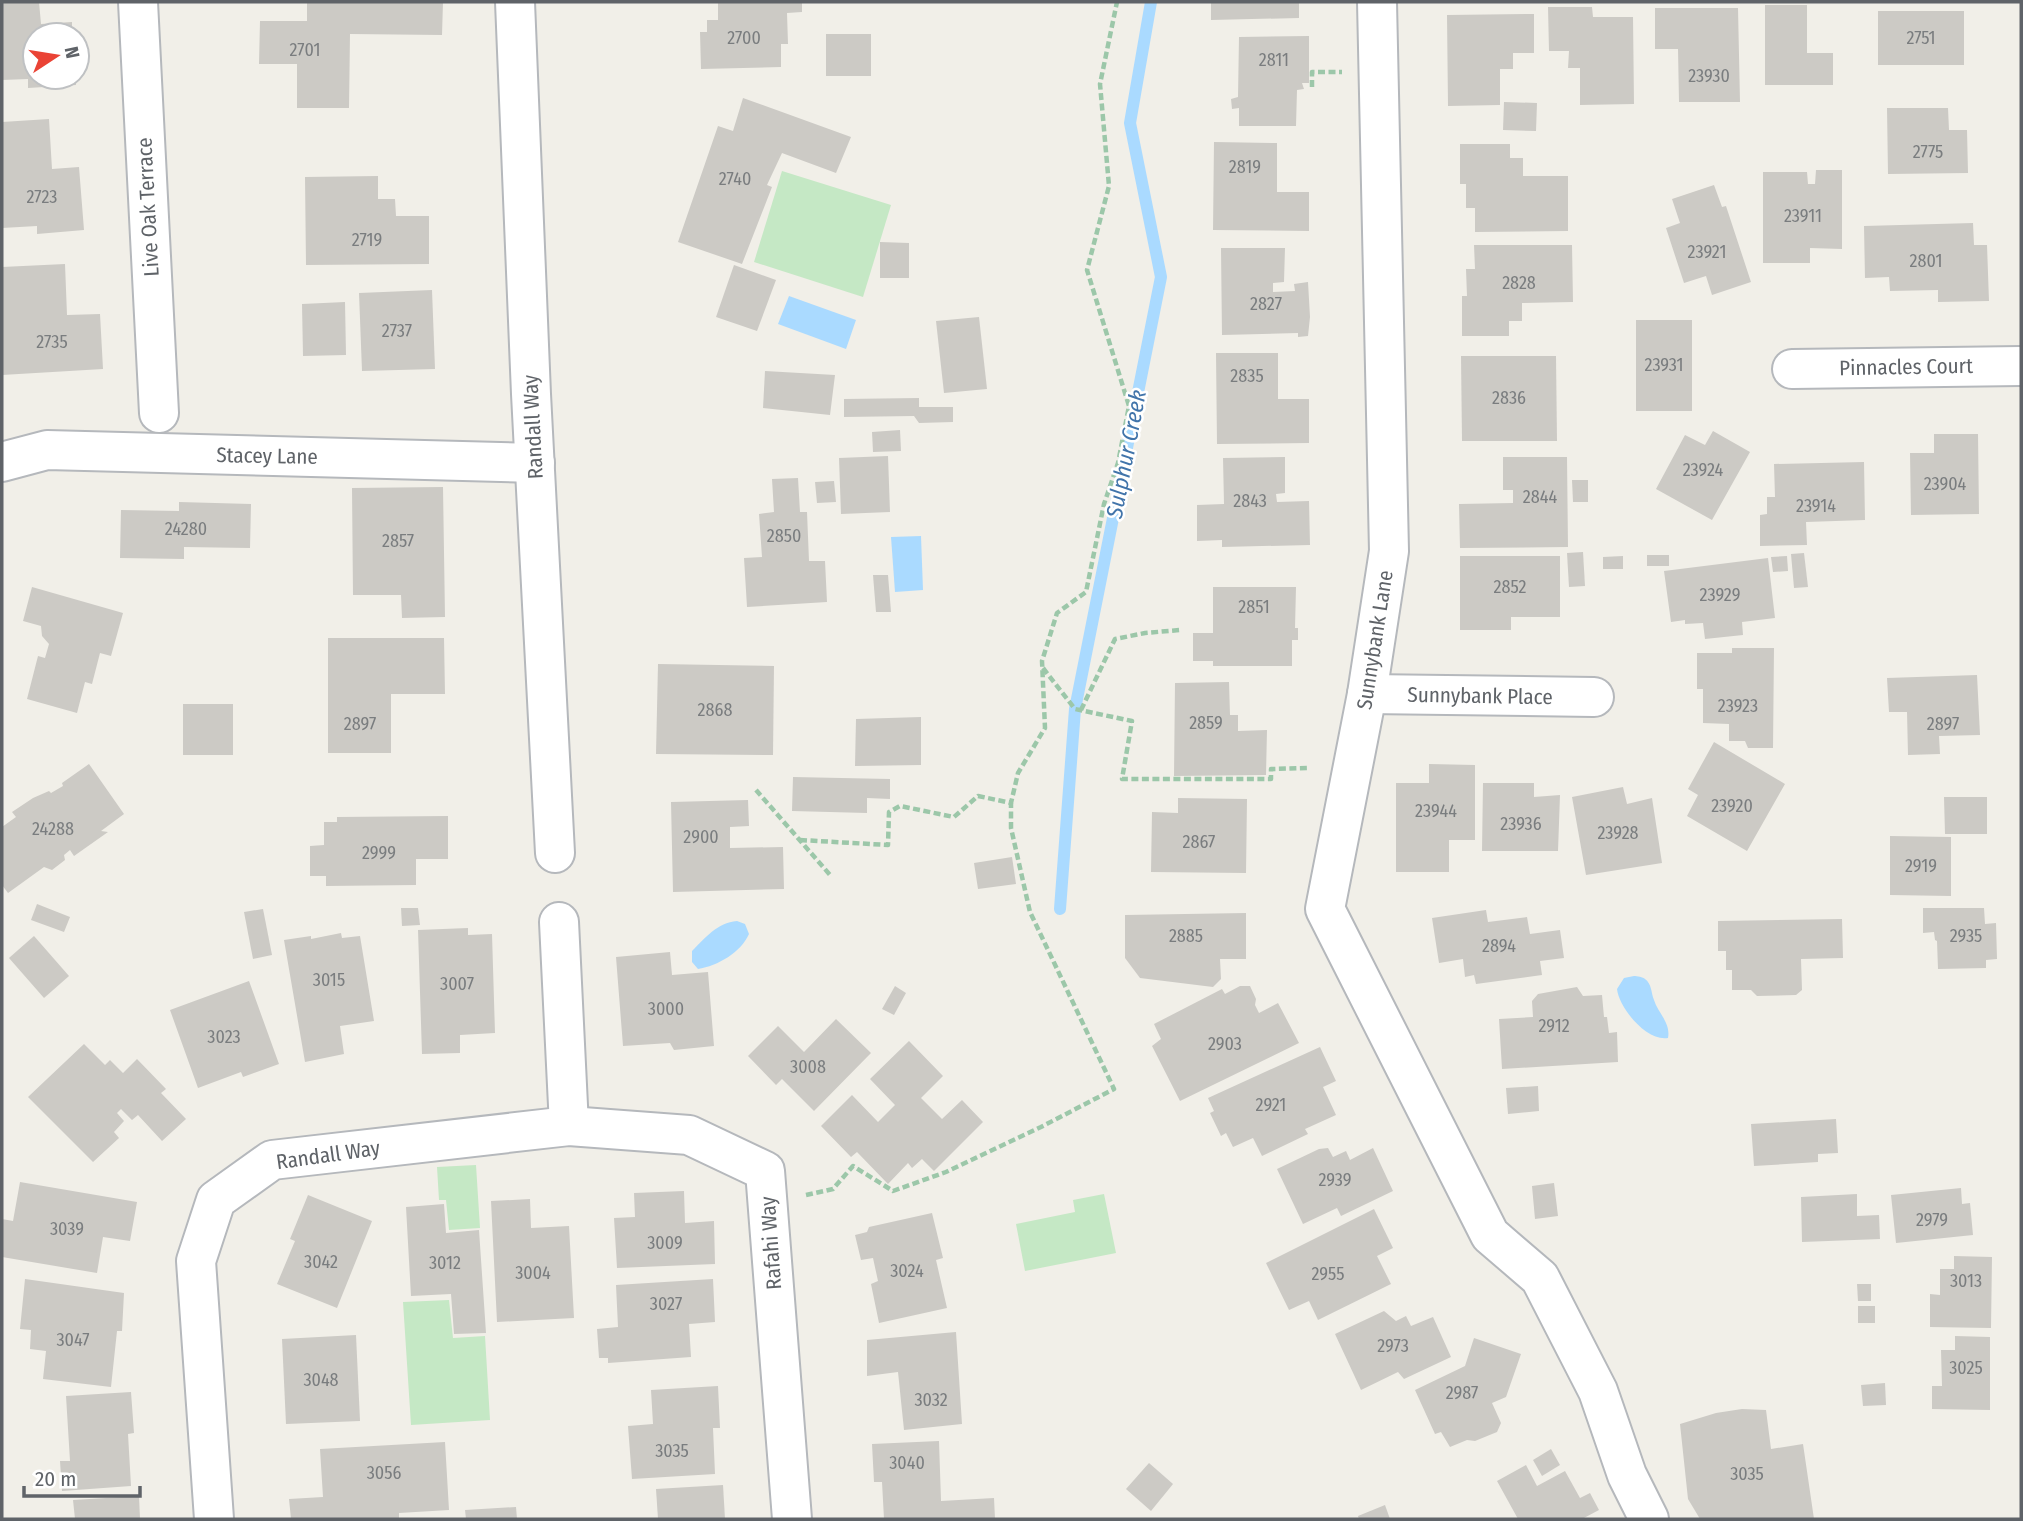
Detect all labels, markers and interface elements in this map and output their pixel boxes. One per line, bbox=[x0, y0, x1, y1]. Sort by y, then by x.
north arrow bbox=[21, 21, 91, 91]
house number: 2700 bbox=[727, 27, 761, 49]
house number: 2751 bbox=[1906, 27, 1936, 49]
house number: 2701 bbox=[290, 39, 320, 61]
text: N bbox=[60, 45, 85, 61]
house number: 2811 bbox=[1259, 49, 1289, 71]
house number: 23930 bbox=[1688, 65, 1730, 87]
street label: Live Oak Terrace bbox=[131, 137, 165, 277]
house number: 2775 bbox=[1913, 141, 1943, 163]
house number: 2819 bbox=[1229, 156, 1261, 178]
house number: 2740 bbox=[719, 168, 751, 190]
house number: 2723 bbox=[27, 186, 57, 208]
house number: 23911 bbox=[1784, 205, 1822, 227]
house number: 2719 bbox=[352, 229, 382, 251]
house number: 23921 bbox=[1688, 241, 1726, 263]
house number: 2801 bbox=[1910, 250, 1942, 272]
house number: 2828 bbox=[1502, 272, 1536, 294]
house number: 2827 bbox=[1250, 293, 1282, 315]
house number: 2737 bbox=[382, 320, 412, 342]
house number: 2735 bbox=[36, 331, 68, 353]
street label: Pinnacles Court bbox=[1839, 353, 1973, 381]
house number: 23931 bbox=[1645, 354, 1683, 376]
house number: 2835 bbox=[1230, 365, 1264, 387]
street label: Randall Way bbox=[517, 374, 549, 480]
water label: Sulphur Creek bbox=[1100, 387, 1152, 522]
house number: 2836 bbox=[1492, 387, 1526, 409]
street label: Stacey Lane bbox=[216, 442, 318, 470]
house number: 23924 bbox=[1683, 459, 1724, 481]
house number: 23904 bbox=[1924, 473, 1967, 495]
house number: 2844 bbox=[1523, 486, 1557, 508]
house number: 2843 bbox=[1233, 490, 1267, 512]
house number: 23914 bbox=[1796, 495, 1836, 517]
house number: 24280 bbox=[165, 518, 207, 540]
house number: 2850 bbox=[767, 525, 801, 547]
house number: 2857 bbox=[382, 530, 414, 552]
street label: Sunnybank Lane bbox=[1351, 568, 1399, 712]
house number: 2852 bbox=[1494, 576, 1527, 598]
house number: 23929 bbox=[1700, 584, 1740, 606]
house number: 2851 bbox=[1238, 596, 1270, 618]
street label: Sunnybank Place bbox=[1407, 682, 1553, 710]
house number: 23923 bbox=[1718, 695, 1758, 717]
house number: 2868 bbox=[698, 699, 732, 721]
house number: 2859 bbox=[1189, 712, 1223, 734]
house number: 2897 bbox=[344, 713, 376, 735]
house number: 2897 bbox=[1927, 713, 1959, 735]
house number: 23920 bbox=[1711, 795, 1753, 817]
house number: 23944 bbox=[1415, 800, 1457, 822]
house number: 23936 bbox=[1500, 813, 1542, 835]
house number: 24288 bbox=[32, 818, 74, 840]
house number: 23928 bbox=[1597, 822, 1639, 844]
house number: 2900 bbox=[683, 826, 719, 848]
house number: 2867 bbox=[1183, 831, 1215, 853]
house number: 2999 bbox=[362, 842, 396, 864]
house number: 2919 bbox=[1905, 855, 1937, 877]
house number: 2885 bbox=[1169, 925, 1203, 947]
house number: 2935 bbox=[1950, 925, 1982, 947]
house number: 2894 bbox=[1482, 935, 1516, 957]
house number: 3015 bbox=[313, 969, 345, 991]
house number: 3007 bbox=[440, 973, 474, 995]
house number: 3000 bbox=[648, 998, 684, 1020]
house number: 2912 bbox=[1538, 1015, 1570, 1037]
house number: 3023 bbox=[207, 1026, 241, 1048]
house number: 2903 bbox=[1208, 1033, 1242, 1055]
house number: 3008 bbox=[790, 1056, 826, 1078]
house number: 2921 bbox=[1256, 1094, 1286, 1116]
street label: Randall Way bbox=[275, 1135, 382, 1175]
house number: 2939 bbox=[1319, 1169, 1351, 1191]
street label: Rafahi Way bbox=[755, 1195, 787, 1291]
house number: 2979 bbox=[1916, 1209, 1948, 1231]
house number: 3039 bbox=[50, 1218, 84, 1240]
house number: 3009 bbox=[647, 1232, 683, 1254]
house number: 3042 bbox=[304, 1251, 338, 1273]
house number: 3012 bbox=[429, 1252, 461, 1274]
house number: 3024 bbox=[890, 1260, 924, 1282]
house number: 3004 bbox=[515, 1262, 551, 1284]
house number: 2955 bbox=[1312, 1263, 1345, 1285]
house number: 3013 bbox=[1950, 1270, 1982, 1292]
house number: 3027 bbox=[650, 1293, 682, 1315]
house number: 3047 bbox=[56, 1329, 90, 1351]
house number: 2973 bbox=[1377, 1335, 1409, 1357]
house number: 3025 bbox=[1949, 1357, 1983, 1379]
house number: 3048 bbox=[303, 1369, 339, 1391]
house number: 2987 bbox=[1446, 1382, 1478, 1404]
house number: 3032 bbox=[914, 1389, 948, 1411]
house number: 3035 bbox=[655, 1440, 689, 1462]
house number: 3040 bbox=[889, 1452, 925, 1474]
scale bar bbox=[24, 1454, 140, 1498]
house number: 3056 bbox=[367, 1462, 401, 1484]
house number: 3035 bbox=[1730, 1463, 1764, 1485]
text: 20 m bbox=[35, 1466, 76, 1492]

